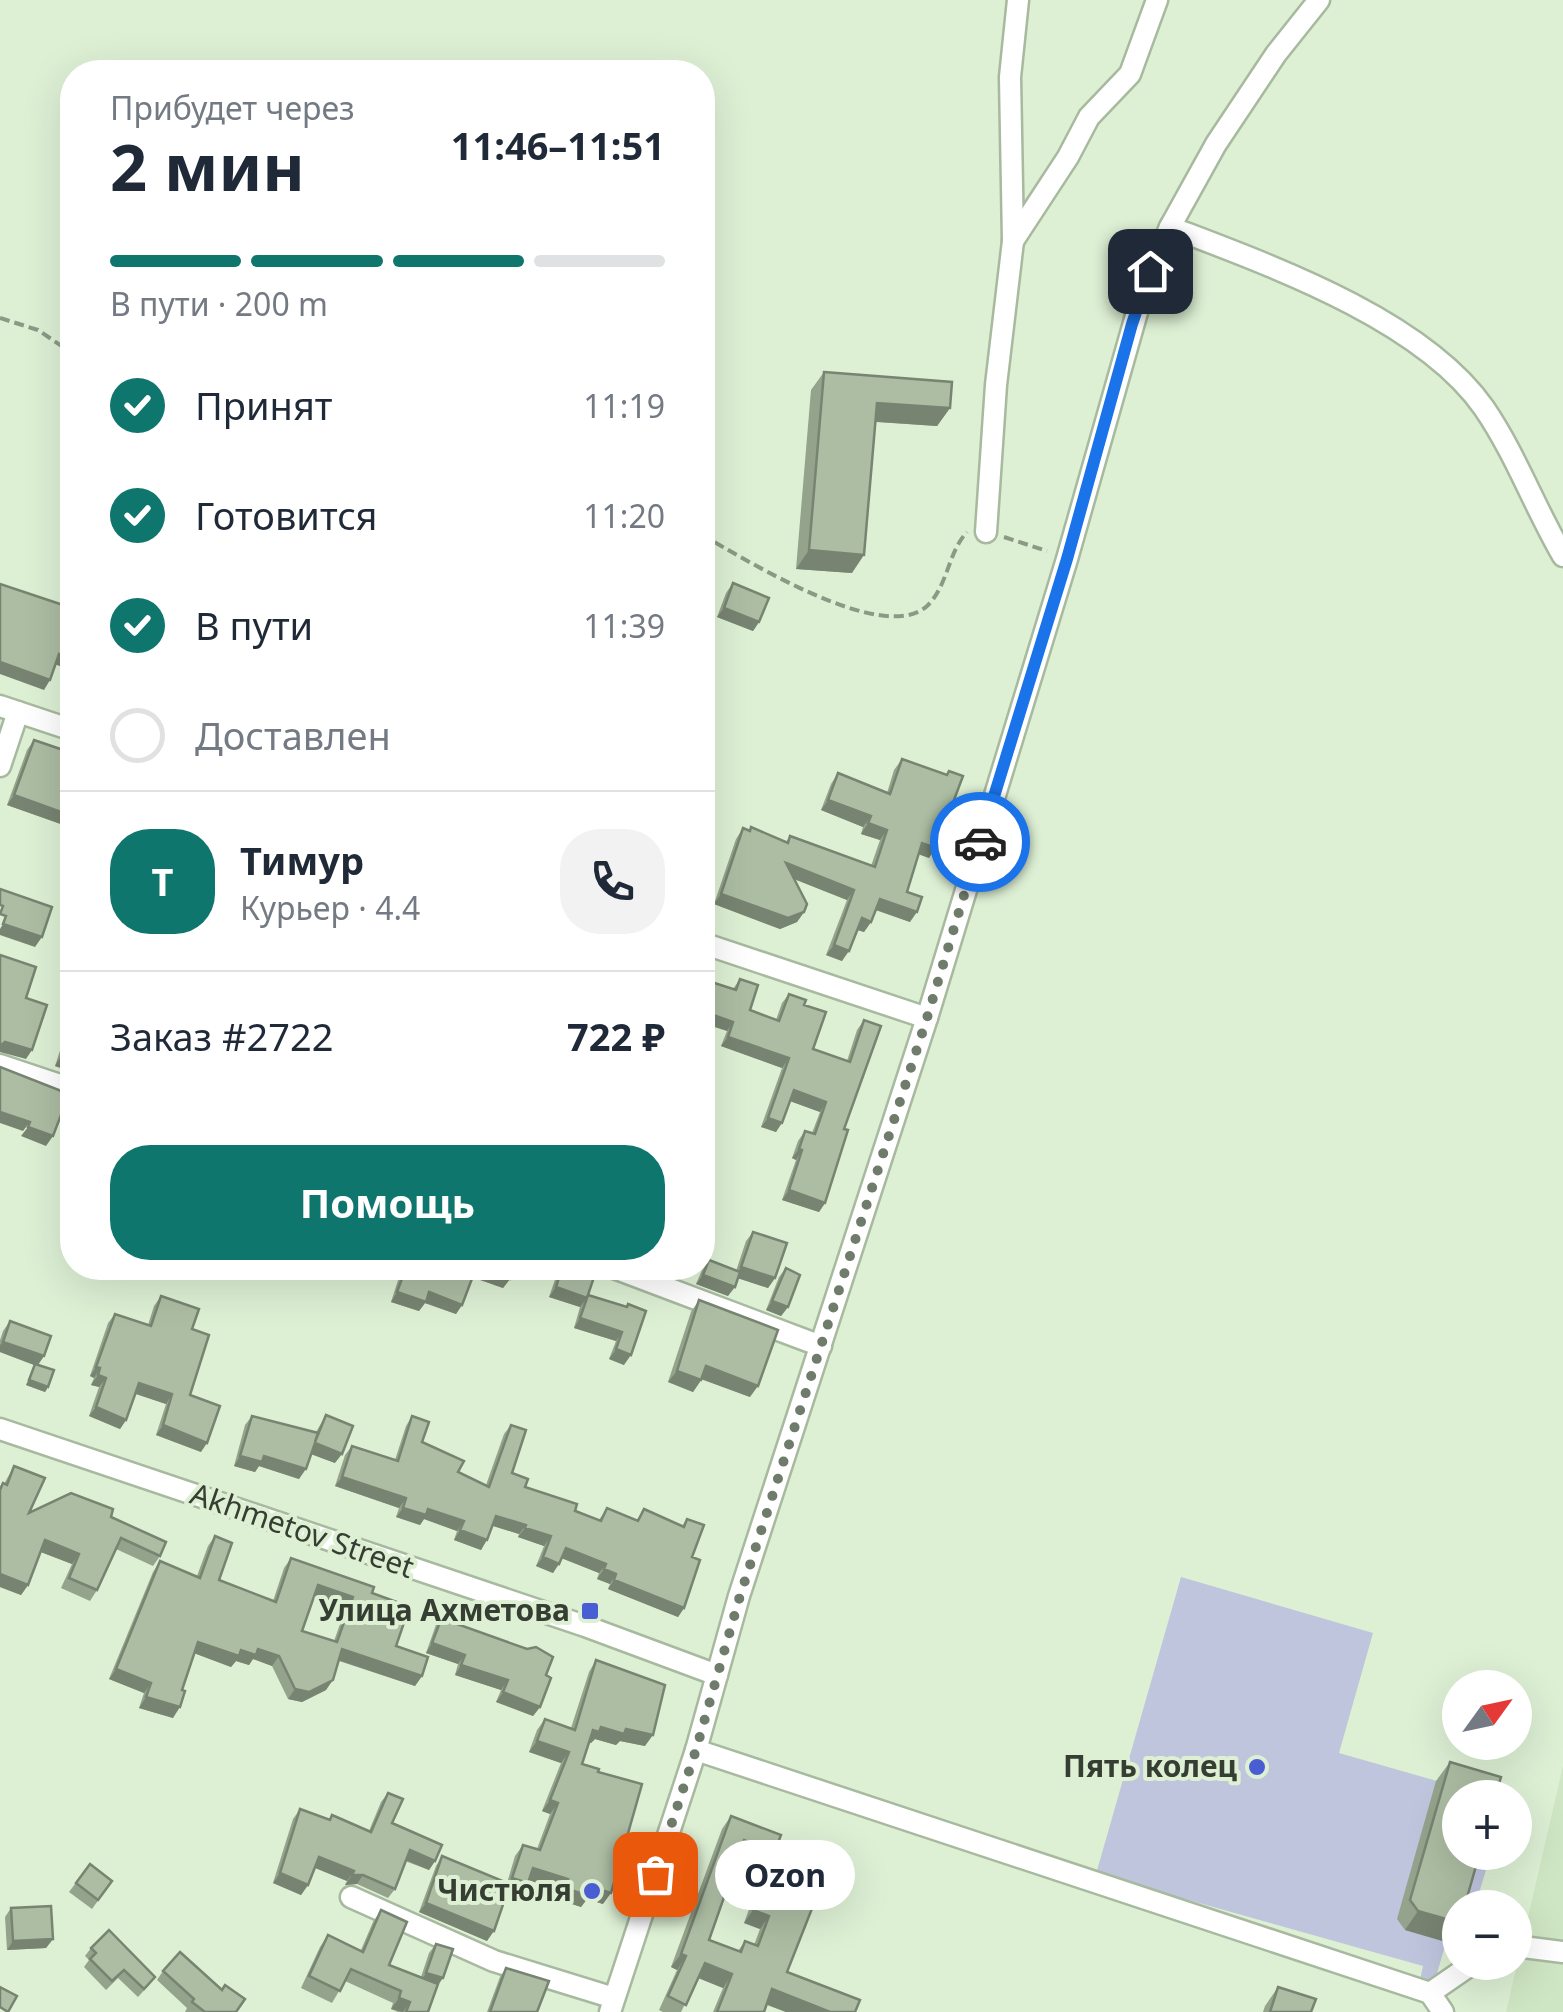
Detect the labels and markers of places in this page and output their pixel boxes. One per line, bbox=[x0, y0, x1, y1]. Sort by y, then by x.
pin bbox=[1108, 229, 1193, 314]
place label: Улица Ахметова bbox=[318, 1589, 570, 1630]
marker: Улица Ахметова bbox=[579, 1600, 601, 1622]
place label: Пять колец bbox=[1063, 1745, 1237, 1786]
marker: Пять колец bbox=[1246, 1756, 1268, 1778]
pin bbox=[613, 1832, 698, 1917]
callout: Ozon bbox=[715, 1839, 855, 1909]
place label: Чистюля bbox=[437, 1869, 572, 1910]
marker: Чистюля bbox=[581, 1880, 603, 1902]

